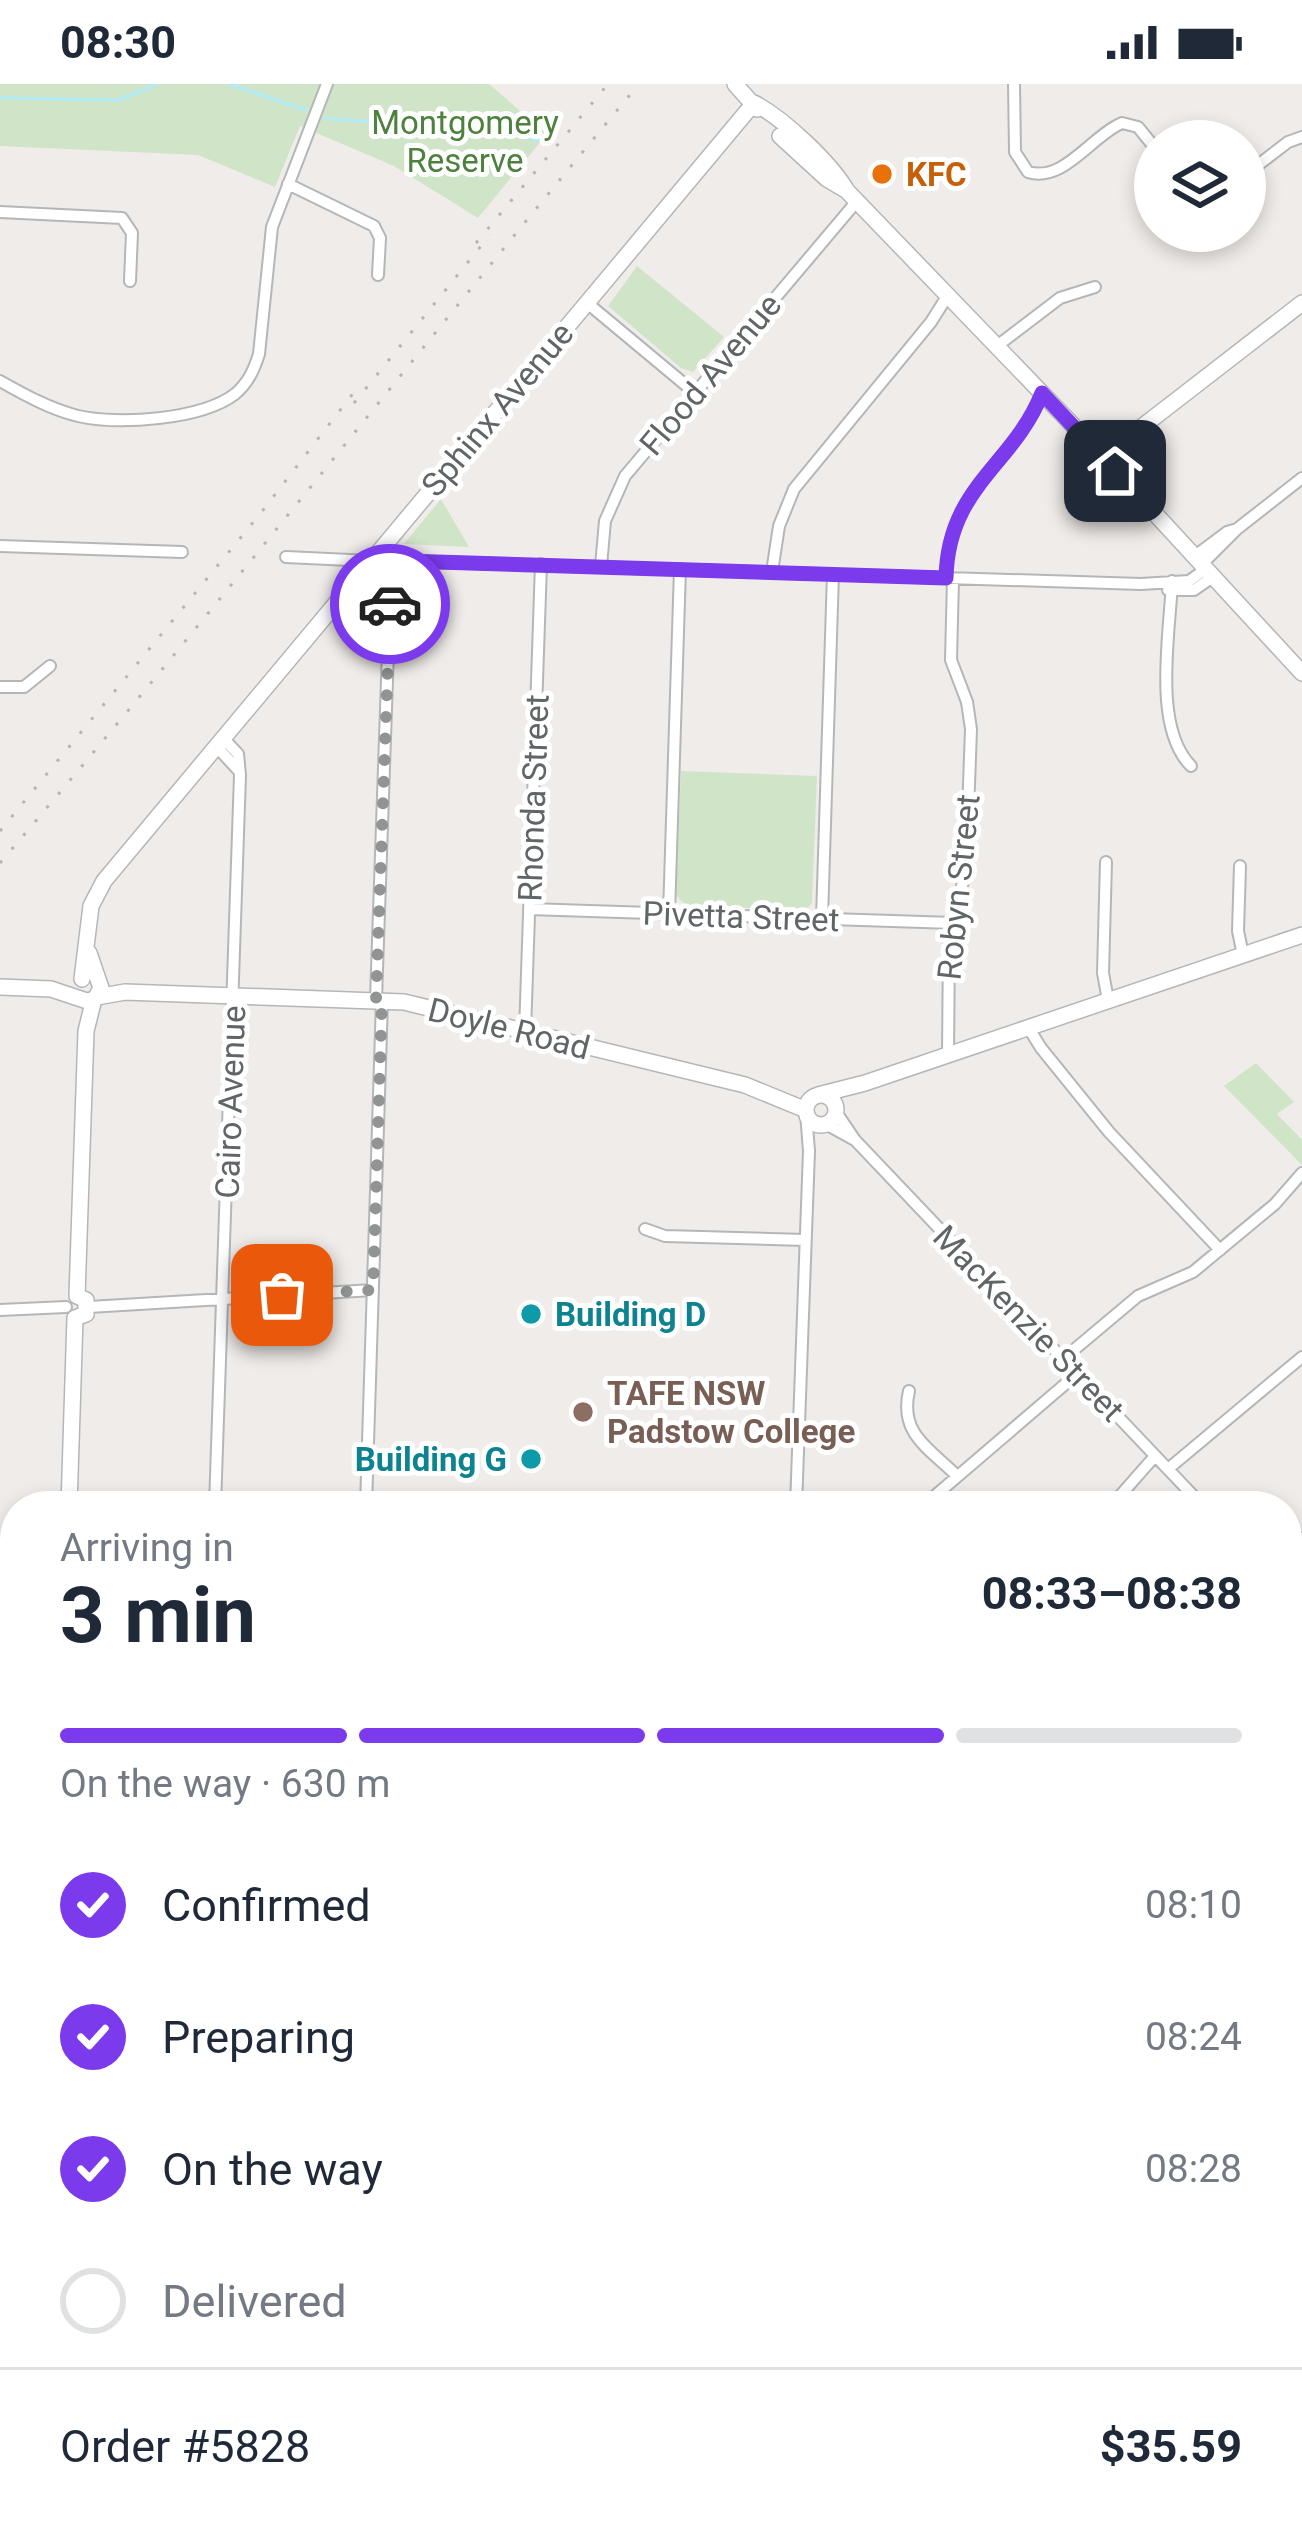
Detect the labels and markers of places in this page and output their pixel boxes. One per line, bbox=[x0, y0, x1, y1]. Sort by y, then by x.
place label: KFC bbox=[906, 155, 967, 194]
marker: KFC bbox=[869, 161, 895, 187]
pin bbox=[1064, 420, 1166, 522]
pin bbox=[231, 1244, 333, 1346]
place label: Building D bbox=[555, 1295, 706, 1334]
marker: Building D bbox=[518, 1301, 544, 1327]
place label: TAFE NSW Padstow College bbox=[607, 1374, 855, 1451]
marker: TAFE NSW Padstow College bbox=[570, 1399, 596, 1425]
place label: Building G bbox=[355, 1440, 507, 1479]
marker: Building G bbox=[518, 1446, 544, 1472]

